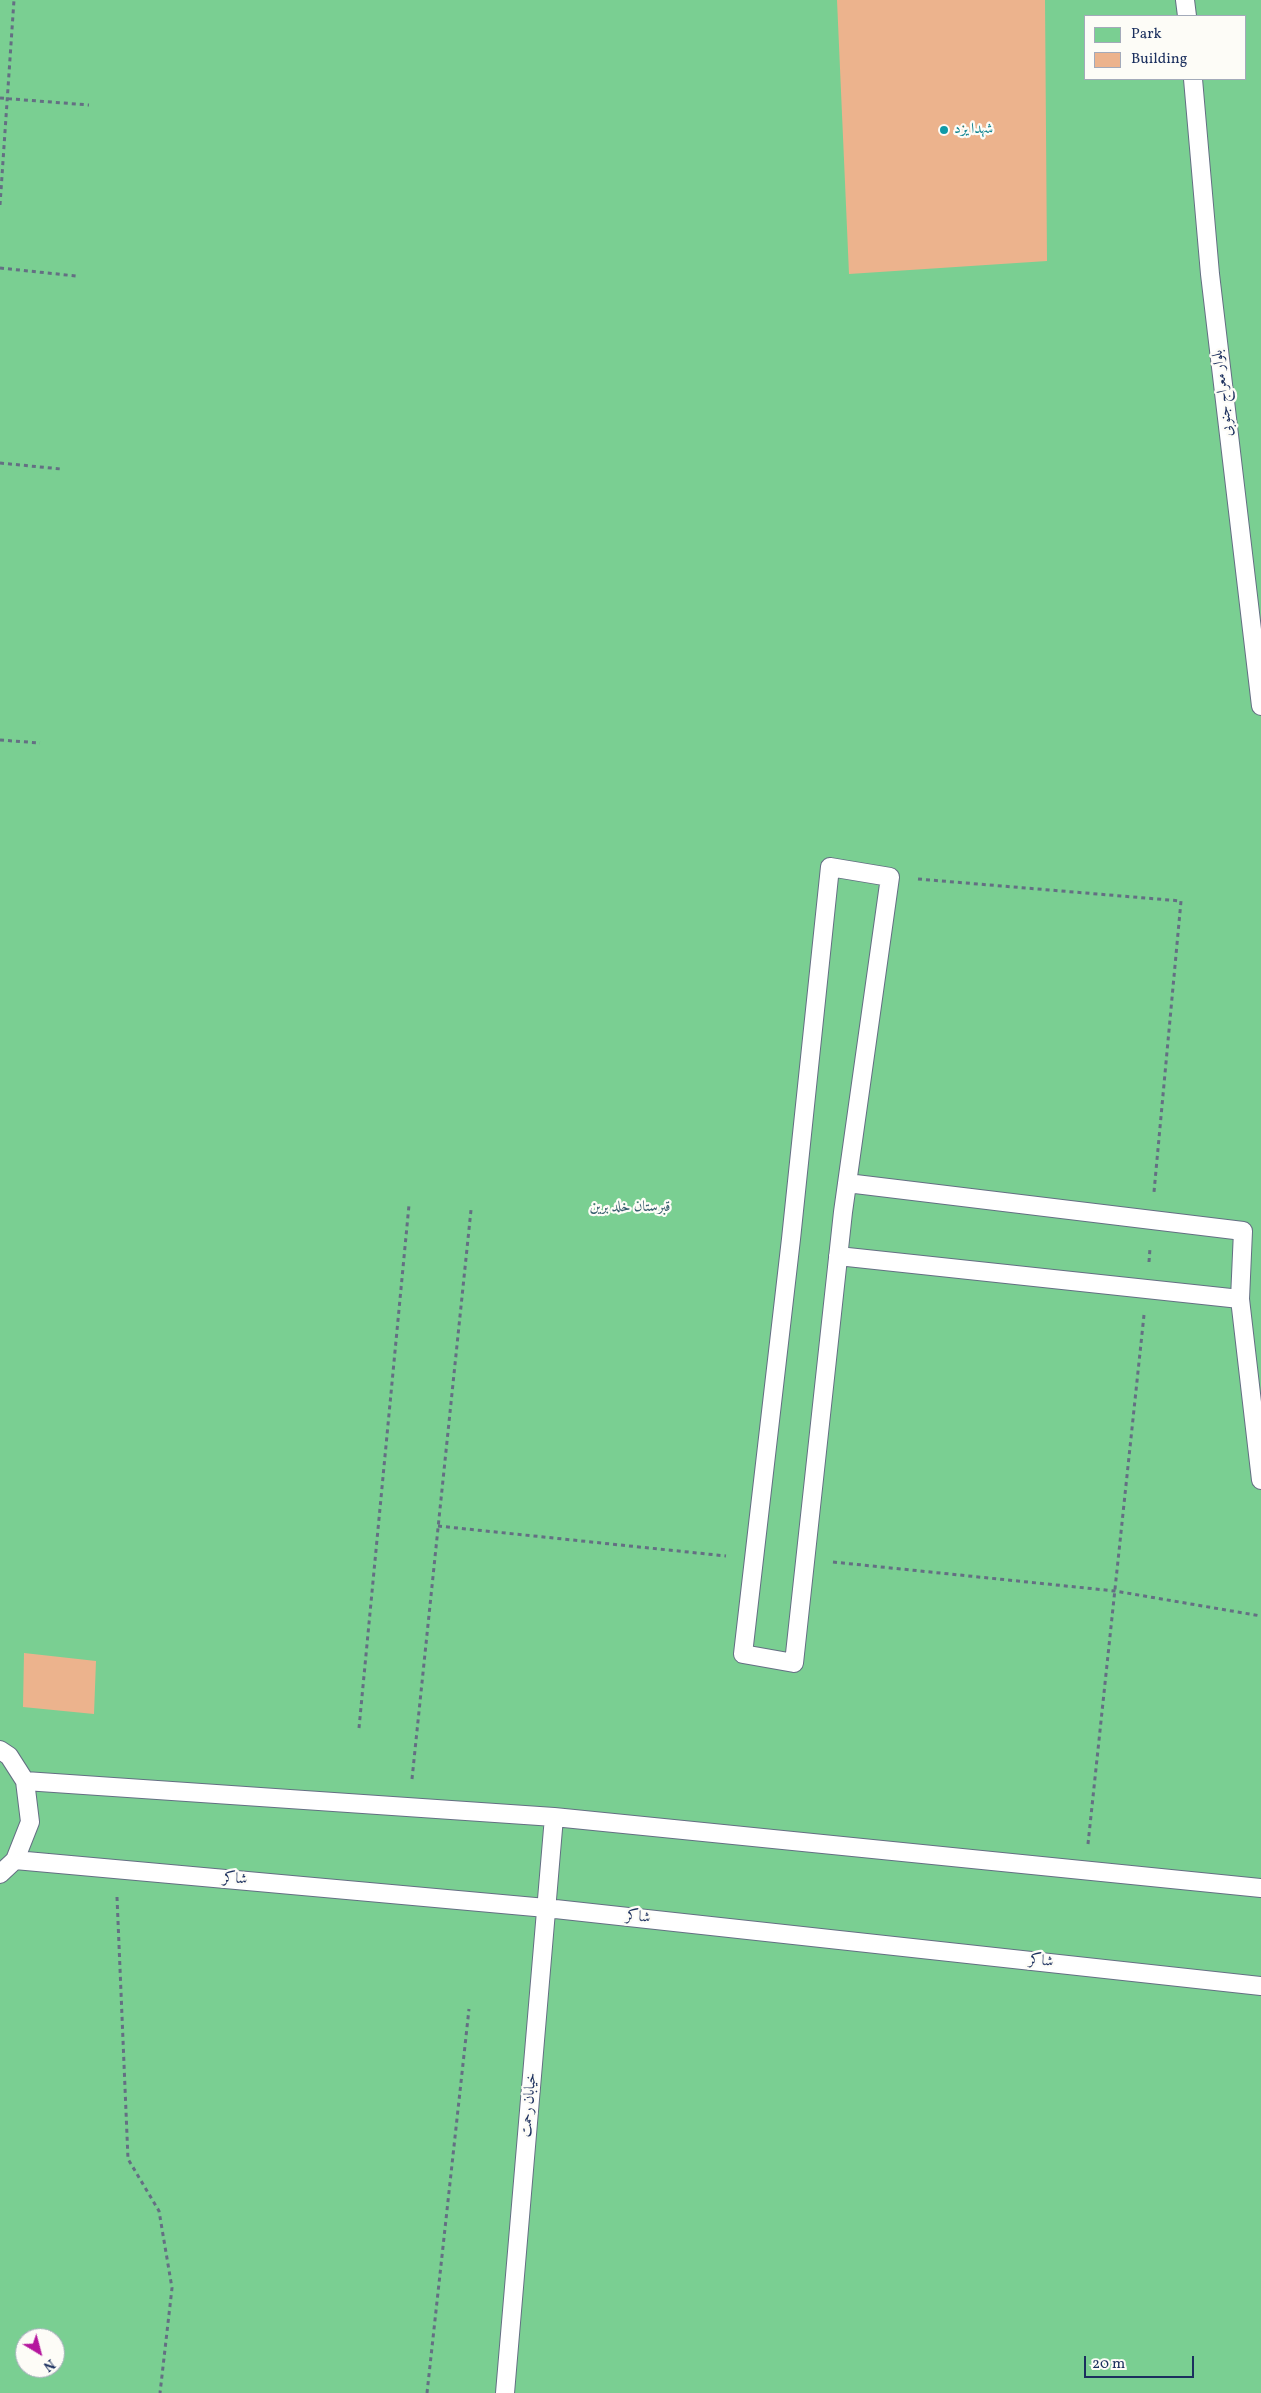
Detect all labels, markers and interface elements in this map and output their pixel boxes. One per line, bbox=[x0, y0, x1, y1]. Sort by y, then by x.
legend bbox=[1084, 15, 1246, 80]
text: Park bbox=[1131, 24, 1162, 45]
text: Building bbox=[1131, 49, 1187, 70]
place label: شهدا یزد bbox=[954, 121, 993, 139]
marker: شهدا یزد bbox=[938, 124, 950, 136]
street label: بلوار معراج جنوبی bbox=[1210, 349, 1238, 437]
park label: قبرستان خلد برین bbox=[589, 1199, 671, 1217]
street label: شاکر bbox=[222, 1870, 248, 1890]
street label: شاکر bbox=[625, 1908, 651, 1928]
street label: شاکر bbox=[1028, 1952, 1054, 1972]
street label: خیابان رحمت bbox=[518, 2072, 542, 2138]
north arrow bbox=[15, 2328, 65, 2378]
scale bar bbox=[1086, 2346, 1196, 2378]
text: N bbox=[39, 2354, 59, 2375]
text: 20 m bbox=[1092, 2354, 1125, 2375]

